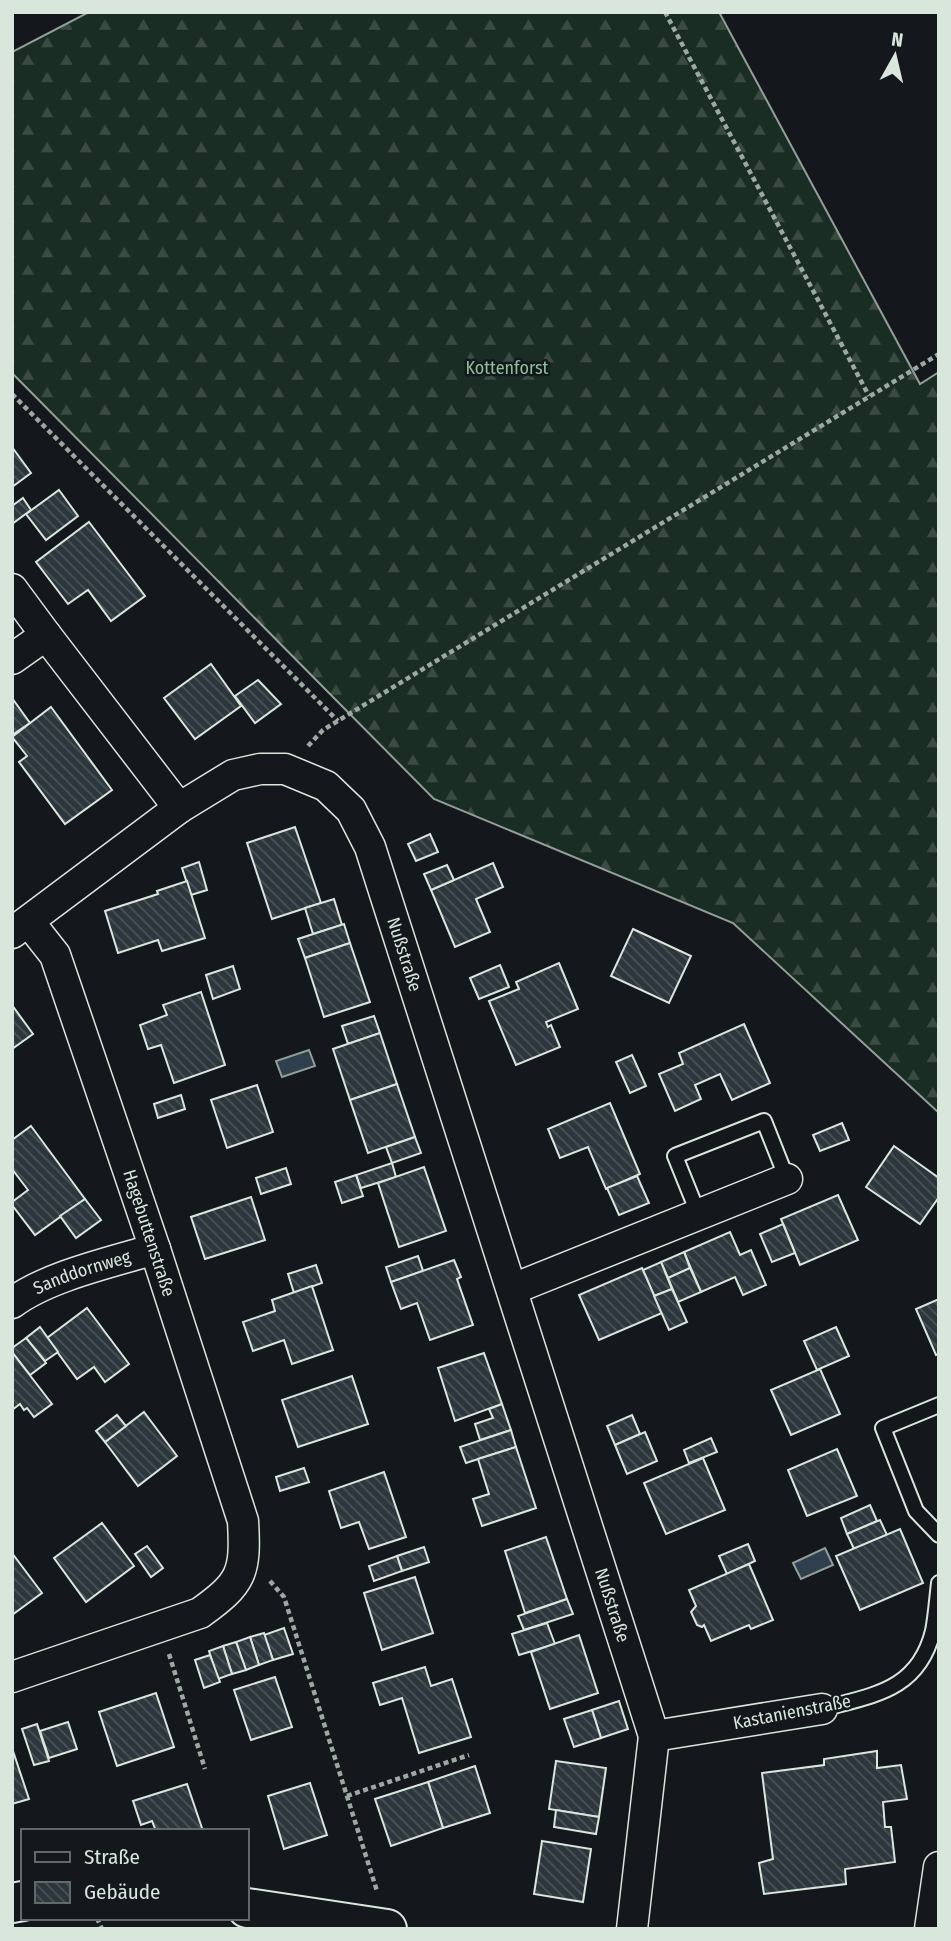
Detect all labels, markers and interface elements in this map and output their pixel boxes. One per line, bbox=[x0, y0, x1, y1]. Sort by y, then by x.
north arrow bbox=[860, 21, 930, 91]
text: N bbox=[890, 27, 905, 52]
park label: Kottenforst bbox=[465, 357, 549, 379]
street label: Nußstraße bbox=[382, 915, 427, 994]
street label: Hagebuttenstraße bbox=[118, 1167, 180, 1299]
street label: Sanddornweg bbox=[30, 1245, 134, 1299]
street label: Nußstraße bbox=[590, 1565, 634, 1645]
street label: Kastanienstraße bbox=[731, 1690, 853, 1734]
legend bbox=[21, 1829, 248, 1920]
text: Straße bbox=[84, 1844, 140, 1870]
text: Gebäude bbox=[84, 1879, 160, 1905]

